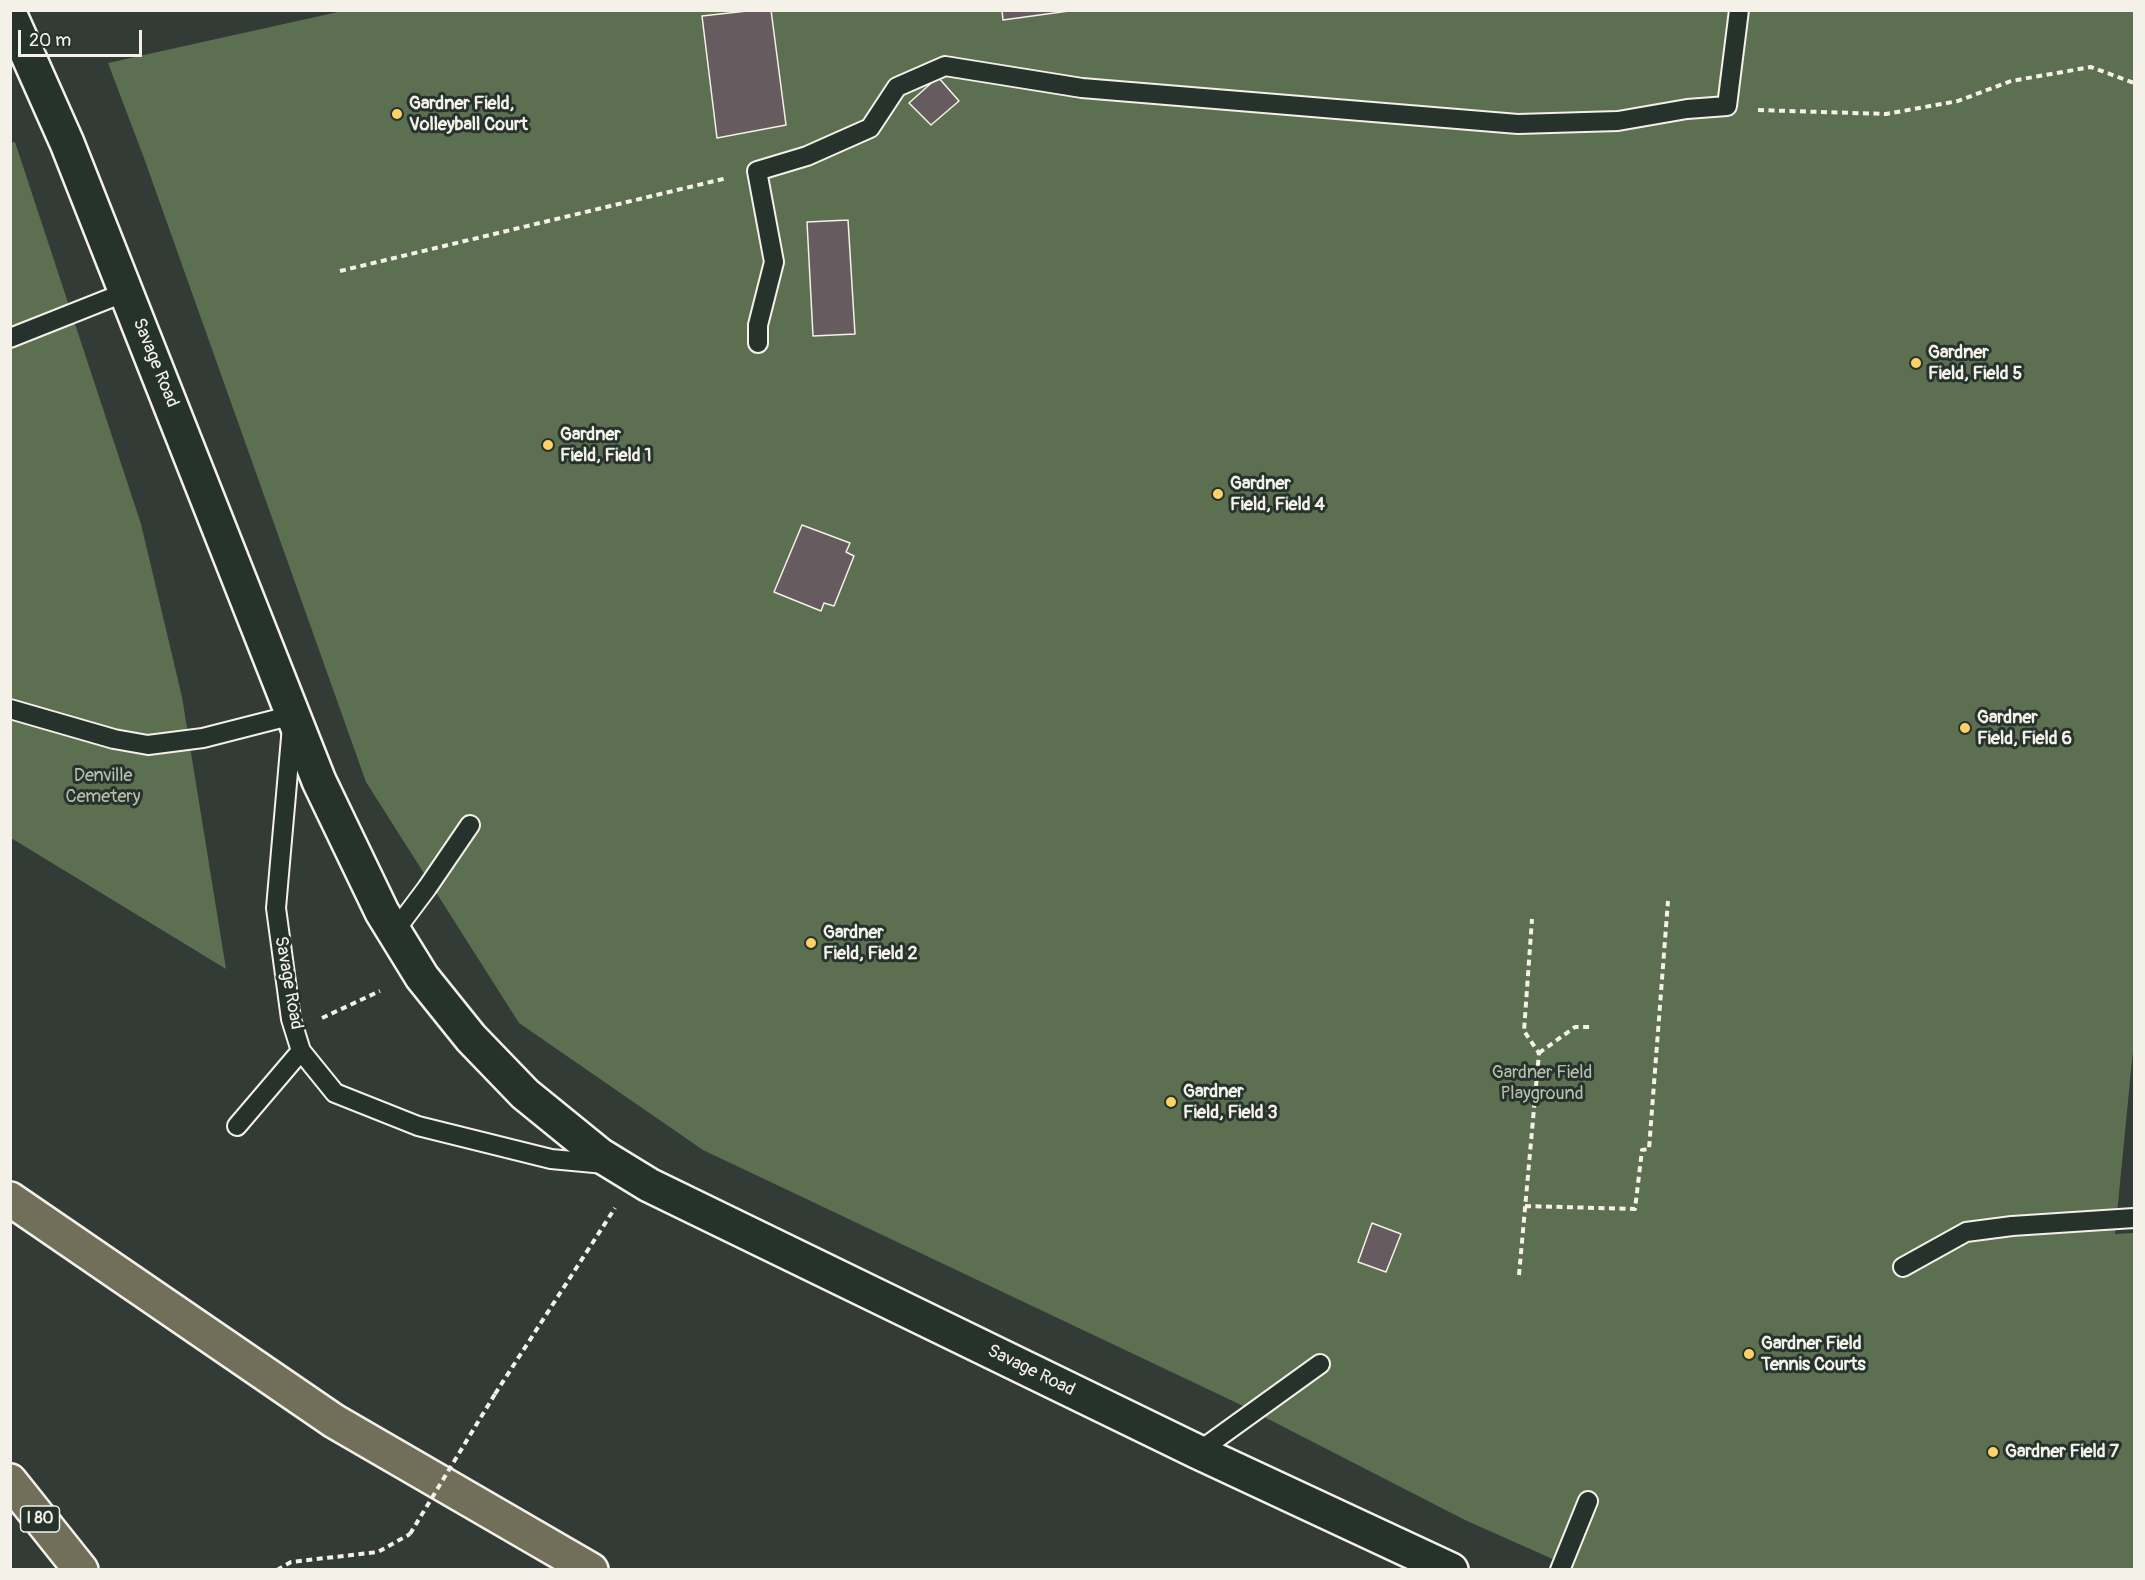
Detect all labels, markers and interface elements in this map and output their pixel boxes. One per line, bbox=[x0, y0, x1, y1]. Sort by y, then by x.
scale bar bbox=[21, 18, 146, 56]
text: 20 m bbox=[29, 29, 71, 52]
place label: Gardner Field, Volleyball Court bbox=[409, 93, 528, 136]
marker: Gardner Field, Volleyball Court bbox=[390, 107, 404, 121]
street label: Savage Road bbox=[127, 315, 183, 411]
place label: Gardner Field, Field 5 bbox=[1928, 342, 2022, 385]
marker: Gardner Field, Field 5 bbox=[1909, 356, 1923, 370]
place label: Gardner Field, Field 1 bbox=[560, 424, 651, 466]
marker: Gardner Field, Field 1 bbox=[541, 438, 555, 452]
place label: Gardner Field, Field 4 bbox=[1230, 473, 1325, 516]
marker: Gardner Field, Field 4 bbox=[1211, 487, 1225, 501]
place label: Gardner Field, Field 6 bbox=[1977, 707, 2072, 750]
marker: Gardner Field, Field 6 bbox=[1958, 721, 1972, 735]
park label: Denville Cemetery bbox=[66, 765, 140, 808]
place label: Gardner Field, Field 2 bbox=[823, 922, 917, 964]
street label: Savage Road bbox=[269, 935, 307, 1031]
marker: Gardner Field, Field 2 bbox=[804, 936, 818, 950]
park label: Gardner Field Playground bbox=[1492, 1062, 1592, 1104]
place label: Gardner Field, Field 3 bbox=[1183, 1081, 1277, 1124]
marker: Gardner Field, Field 3 bbox=[1164, 1095, 1178, 1109]
place label: Gardner Field Tennis Courts bbox=[1761, 1333, 1866, 1376]
street label: Savage Road bbox=[984, 1341, 1078, 1401]
marker: Gardner Field Tennis Courts bbox=[1742, 1347, 1756, 1361]
place label: Gardner Field 7 bbox=[2005, 1441, 2119, 1463]
marker: Gardner Field 7 bbox=[1986, 1445, 2000, 1459]
road number: I 80 bbox=[20, 1506, 60, 1532]

